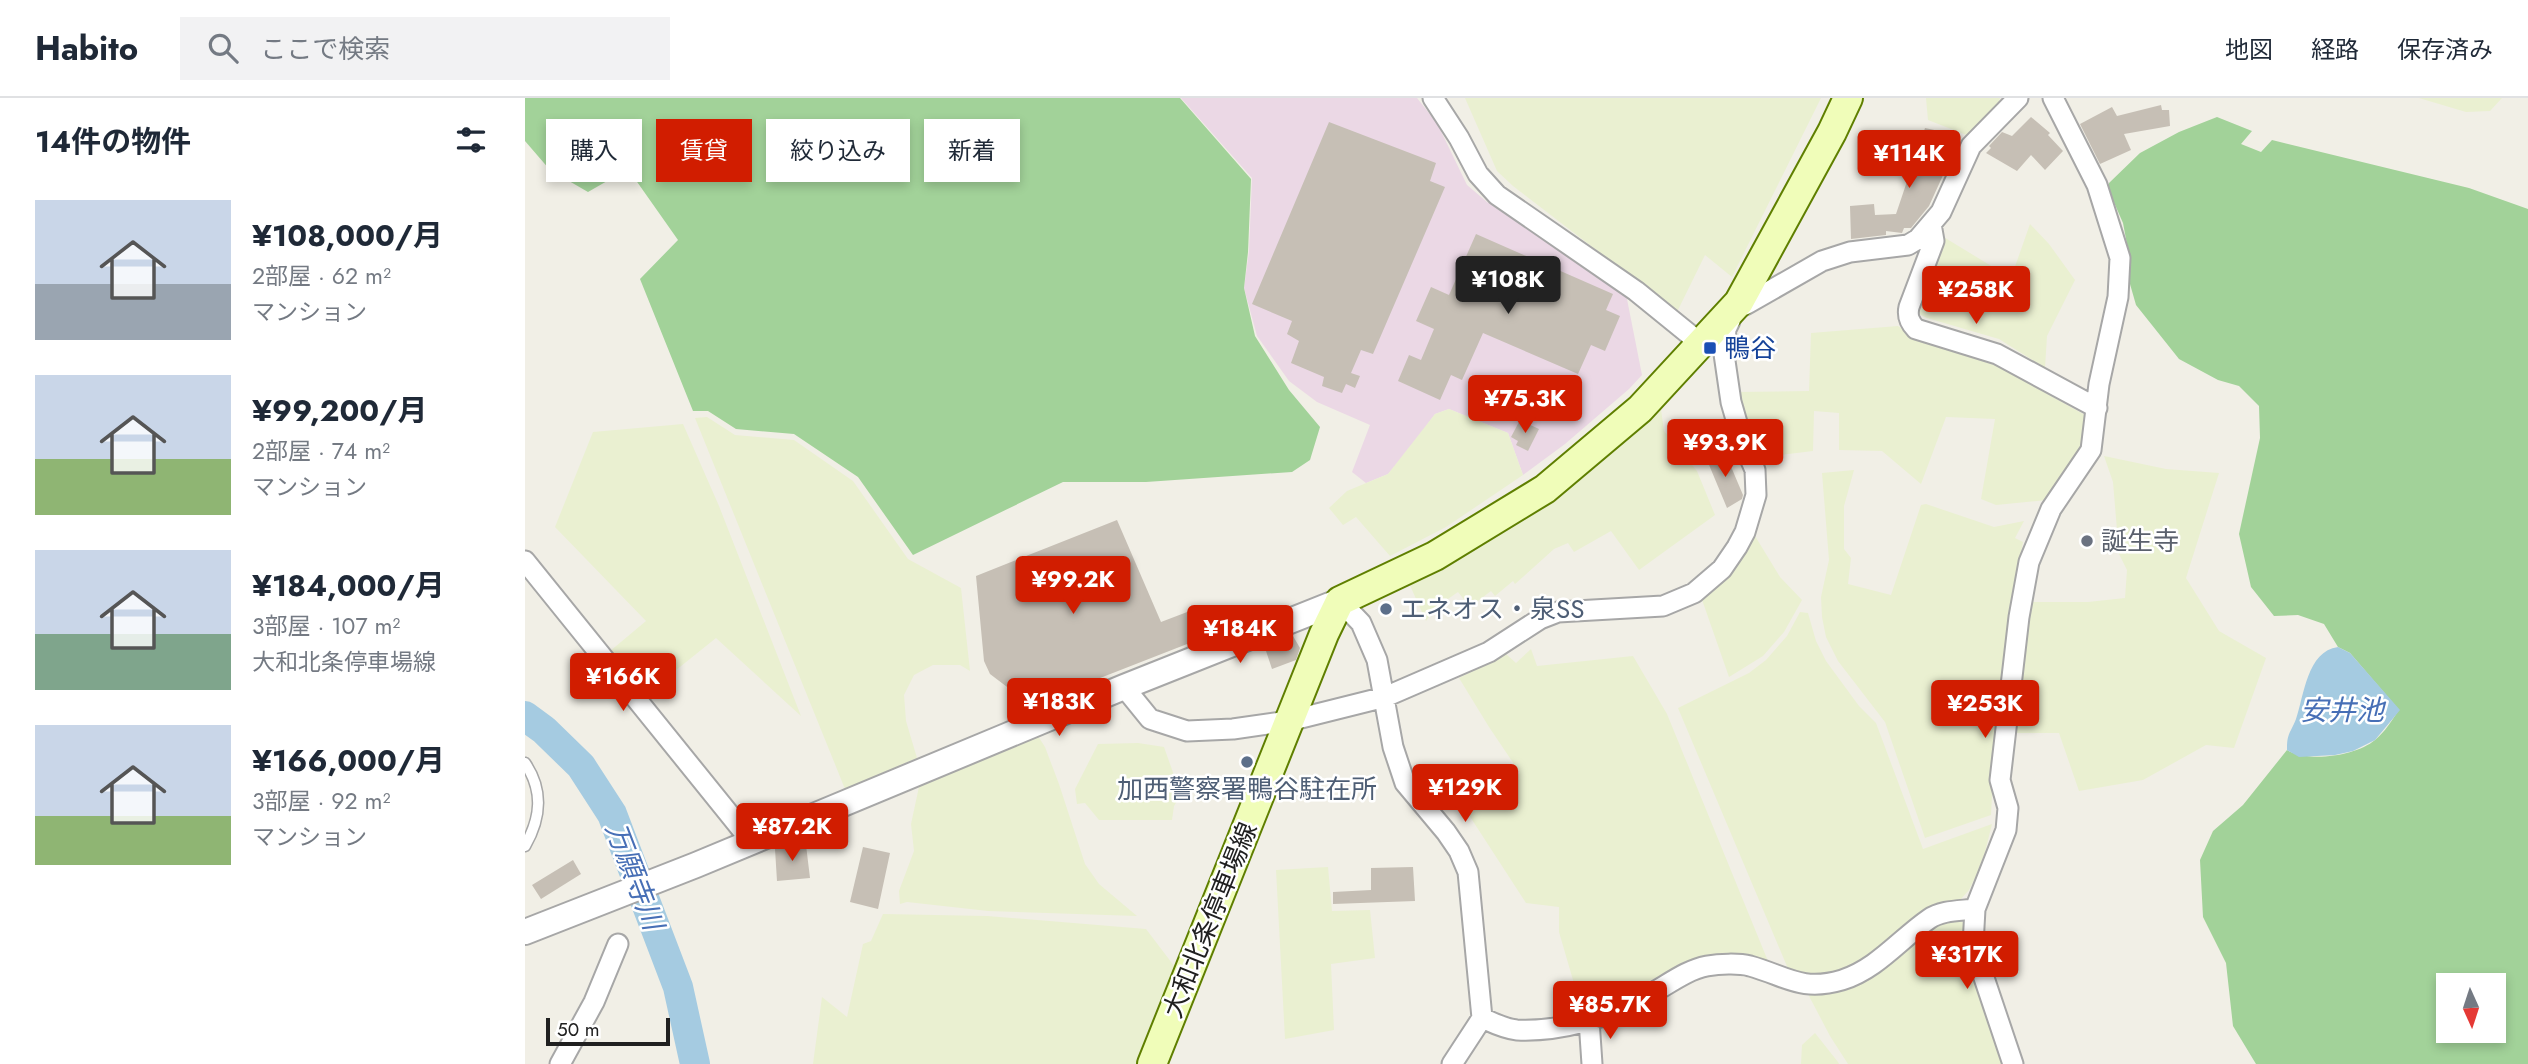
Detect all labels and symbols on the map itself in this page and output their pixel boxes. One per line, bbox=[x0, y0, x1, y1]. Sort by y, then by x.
pin: ¥114K bbox=[1860, 130, 1958, 190]
pin: ¥108K bbox=[1459, 256, 1557, 316]
pin: ¥258K bbox=[1927, 266, 2025, 326]
place label: 鴨谷 bbox=[1724, 329, 1776, 367]
marker: 鴨谷 bbox=[1702, 340, 1718, 356]
pin: ¥75.3K bbox=[1468, 376, 1582, 435]
pin: ¥93.9K bbox=[1668, 420, 1782, 479]
place label: 誕生寺 bbox=[2101, 522, 2179, 560]
marker: 誕生寺 bbox=[2079, 533, 2095, 549]
pin: ¥99.2K bbox=[1016, 556, 1130, 616]
place label: エネオス・泉SS bbox=[1400, 590, 1585, 628]
marker: エネオス・泉SS bbox=[1378, 601, 1394, 617]
pin: ¥184K bbox=[1191, 606, 1289, 665]
pin: ¥166K bbox=[574, 654, 672, 713]
pin: ¥183K bbox=[1010, 678, 1108, 738]
pin: ¥253K bbox=[1936, 680, 2034, 740]
water label: 安井池 bbox=[2300, 690, 2387, 731]
marker: 加西警察署鴨谷駐在所 bbox=[1239, 754, 1255, 770]
pin: ¥129K bbox=[1416, 764, 1514, 824]
place label: 加西警察署鴨谷駐在所 bbox=[1117, 770, 1377, 808]
pin: ¥87.2K bbox=[735, 804, 849, 863]
street label: 大和北条停車場線 bbox=[1153, 816, 1267, 1024]
water label: 万願寺川 bbox=[595, 817, 675, 939]
pin: ¥317K bbox=[1918, 932, 2016, 991]
north arrow bbox=[2436, 973, 2506, 1043]
pin: ¥85.7K bbox=[1553, 982, 1667, 1041]
scale bar bbox=[546, 1015, 670, 1047]

